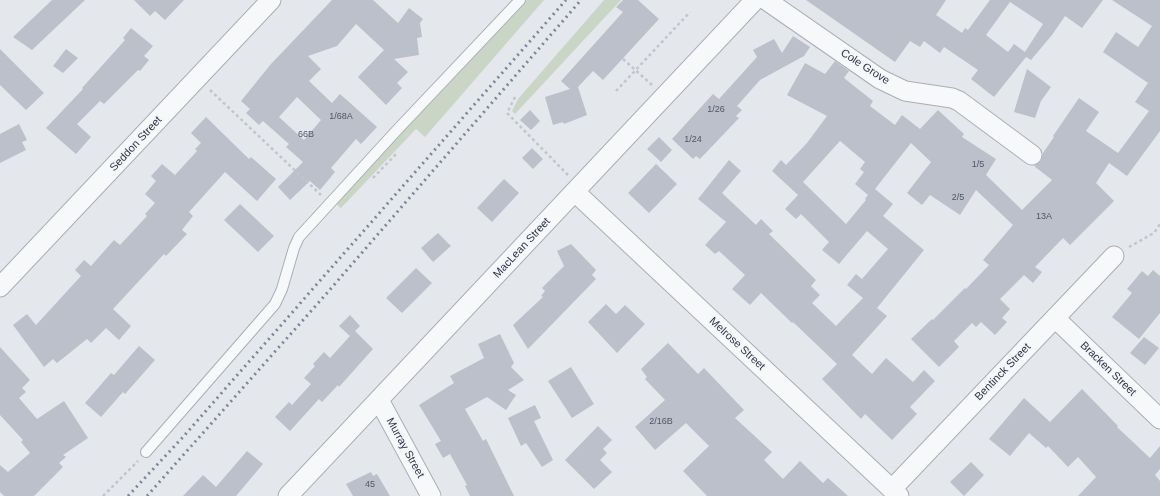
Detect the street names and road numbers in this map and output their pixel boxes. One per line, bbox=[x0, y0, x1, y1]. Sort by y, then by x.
street label: Cole Grove bbox=[838, 46, 892, 88]
street label: Seddon Street bbox=[107, 114, 165, 174]
street label: MacLean Street bbox=[491, 215, 553, 281]
street label: Melrose Street bbox=[706, 315, 768, 373]
street label: Bracken Street bbox=[1077, 339, 1139, 399]
street label: Bentinck Street bbox=[972, 341, 1034, 403]
street label: Murray Street bbox=[383, 416, 427, 480]

